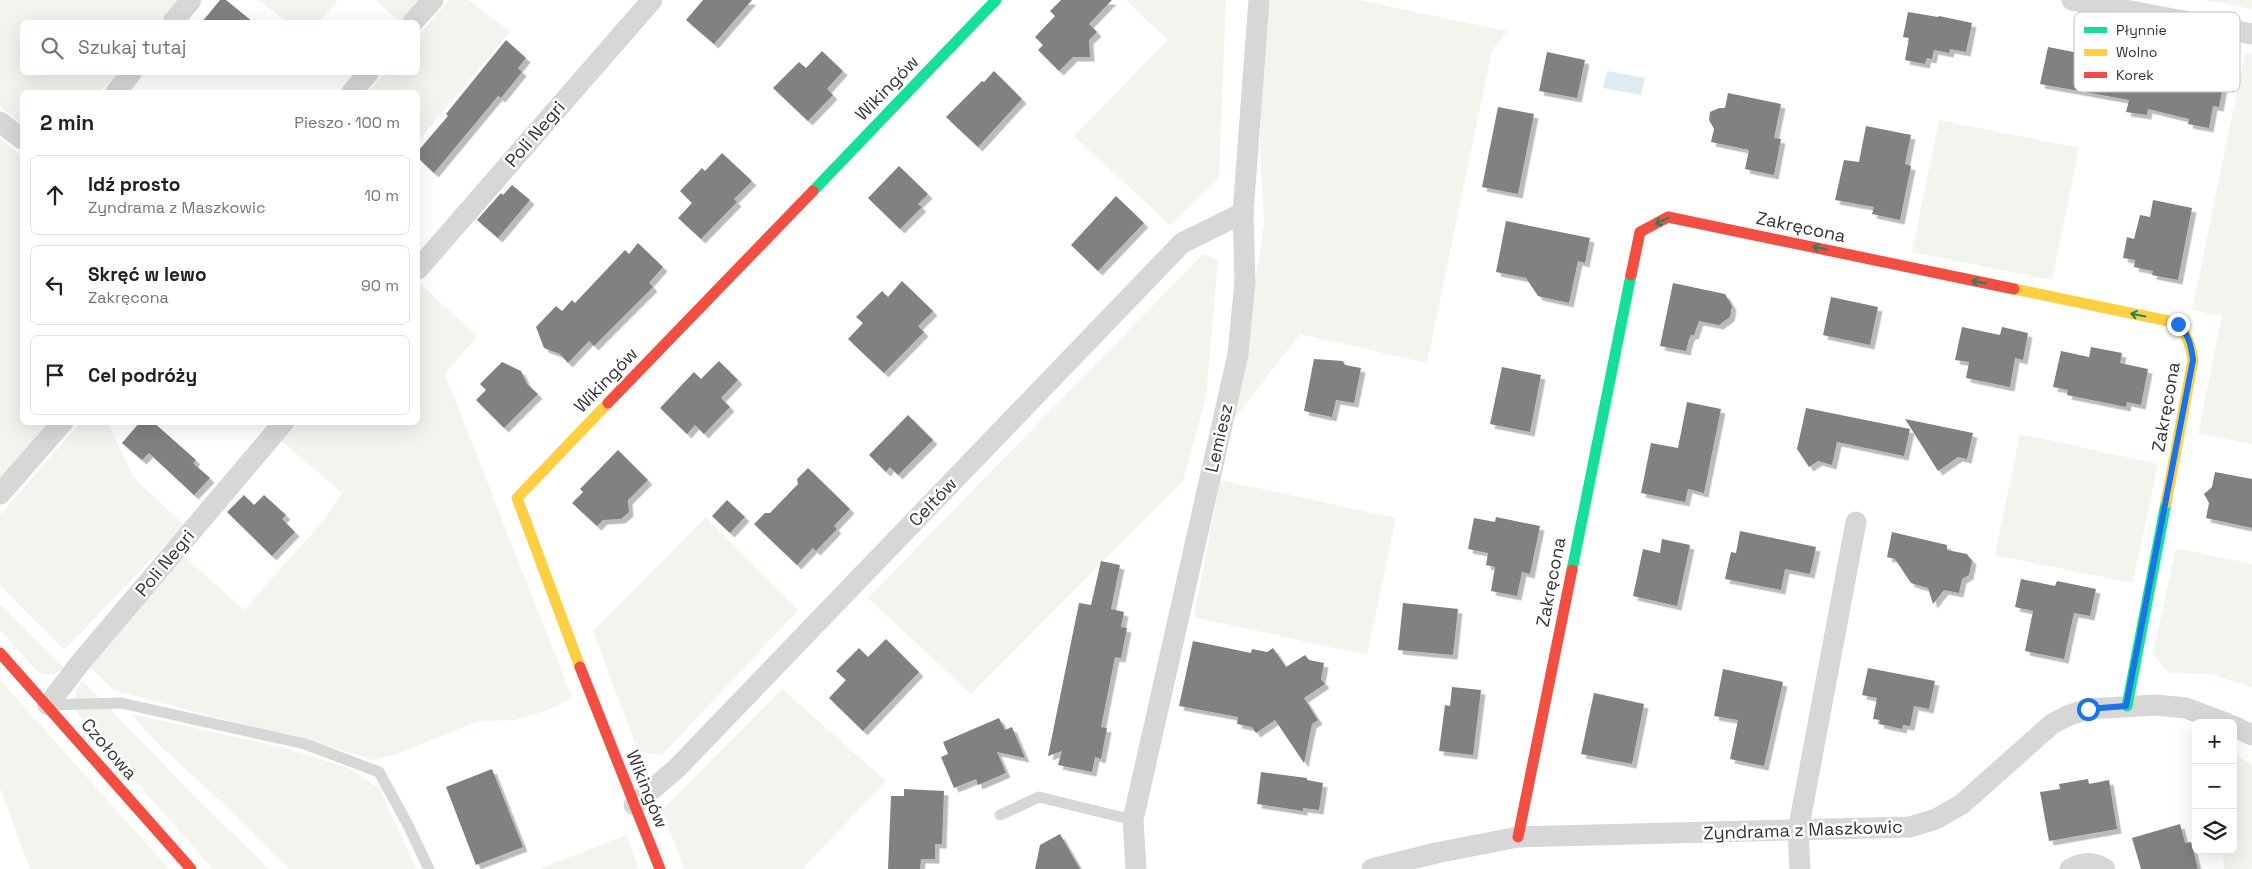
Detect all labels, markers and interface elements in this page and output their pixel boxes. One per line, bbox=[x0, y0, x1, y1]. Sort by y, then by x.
legend bbox=[2074, 12, 2240, 92]
search box bbox=[20, 20, 420, 75]
text: Płynnie bbox=[2116, 21, 2167, 39]
icon: search bbox=[38, 34, 66, 62]
text: Szukaj tutaj bbox=[78, 35, 186, 60]
text: Wolno bbox=[2116, 43, 2157, 61]
street label: Wikingów bbox=[850, 50, 923, 125]
text: Korek bbox=[2116, 66, 2154, 84]
street label: Poli Negri bbox=[500, 96, 570, 172]
text: 2 min bbox=[40, 109, 94, 136]
text: Pieszo · 100 m bbox=[294, 112, 400, 133]
text: Idź prosto bbox=[88, 172, 180, 197]
icon: ahead bbox=[41, 181, 69, 209]
text: 10 m bbox=[364, 185, 399, 206]
text: Zyndrama z Maszkowic bbox=[88, 197, 266, 218]
street label: Zakręcona bbox=[1754, 206, 1848, 247]
one-way arrow bbox=[1654, 216, 1669, 226]
one-way arrow bbox=[1812, 243, 1828, 253]
text: Skręć w lewo bbox=[88, 262, 207, 287]
icon: left bbox=[41, 271, 69, 299]
text: 90 m bbox=[361, 275, 399, 296]
one-way arrow bbox=[1971, 277, 1987, 286]
text: Zakręcona bbox=[88, 287, 169, 308]
one-way arrow bbox=[2130, 310, 2146, 319]
route end bbox=[2167, 313, 2190, 336]
street label: Wikingów bbox=[569, 342, 642, 417]
street label: Zakręcona bbox=[2146, 360, 2185, 454]
icon: arrive bbox=[41, 361, 69, 389]
text: Cel podróży bbox=[88, 363, 197, 388]
street label: Lemiesz bbox=[1199, 401, 1238, 475]
street label: Celtów bbox=[904, 472, 962, 531]
street label: Poli Negri bbox=[130, 524, 199, 601]
street label: Zakręcona bbox=[1531, 535, 1570, 629]
route start bbox=[2077, 698, 2100, 721]
street label: Czołowa bbox=[76, 713, 142, 784]
map controls bbox=[2192, 719, 2237, 854]
button: + bbox=[2192, 719, 2237, 764]
street label: Wikingów bbox=[621, 746, 674, 831]
button: − bbox=[2192, 764, 2237, 809]
button: layers bbox=[2192, 809, 2237, 854]
street label: Zyndrama z Maszkowic bbox=[1703, 815, 1903, 844]

